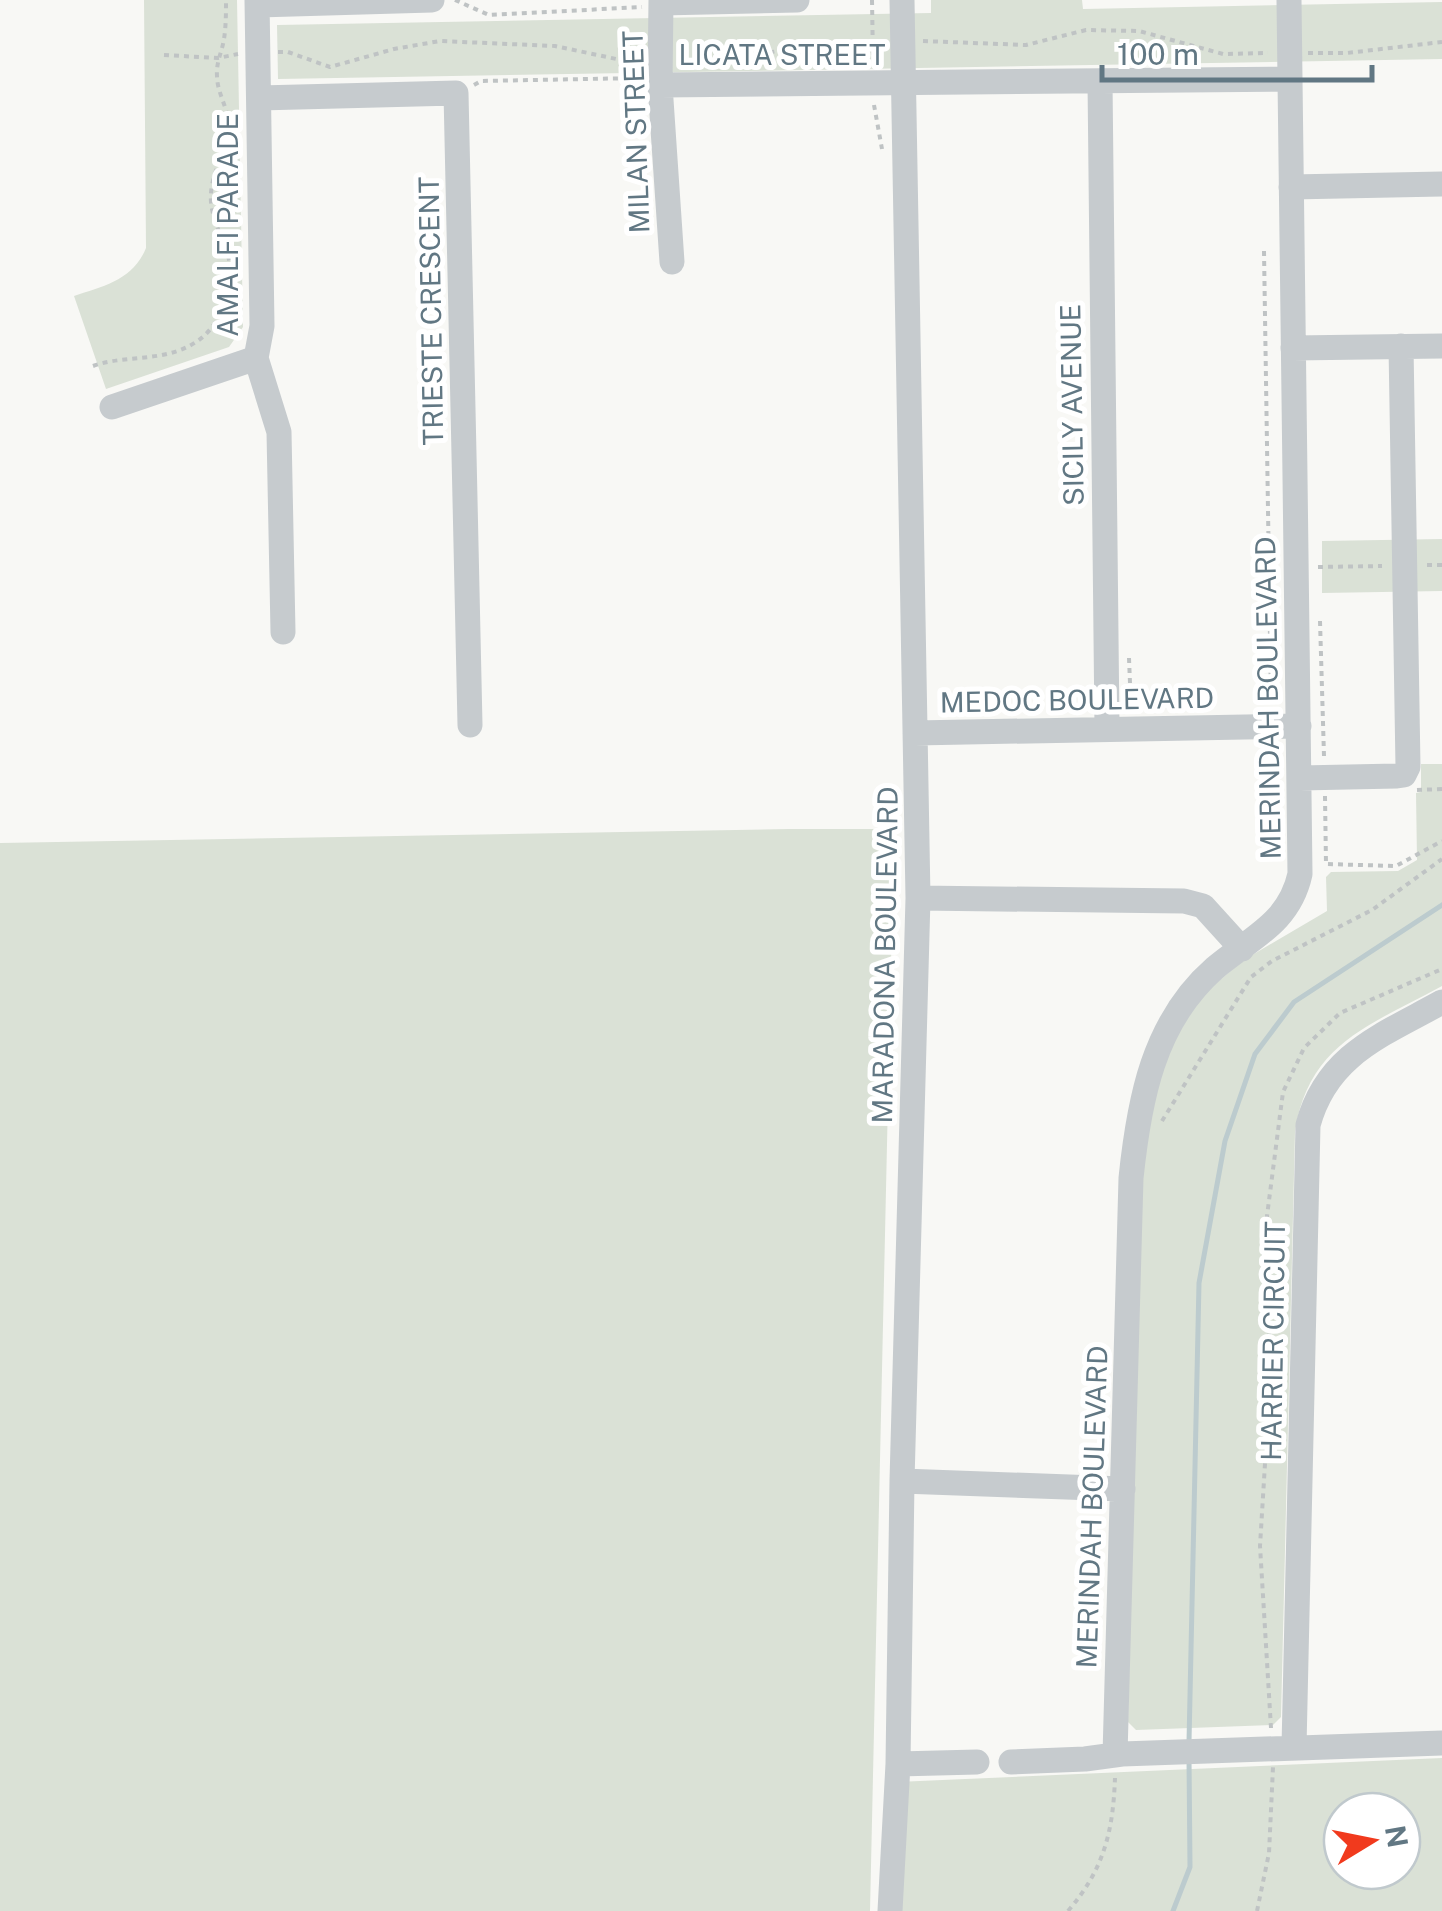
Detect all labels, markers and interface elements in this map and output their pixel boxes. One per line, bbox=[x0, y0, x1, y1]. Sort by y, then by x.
scale bar bbox=[1102, 20, 1372, 82]
street label: MILAN STREET bbox=[615, 30, 656, 234]
text: 100 m bbox=[1117, 36, 1199, 72]
street label: LICATA STREET bbox=[678, 38, 886, 71]
street label: AMALFI PARADE bbox=[211, 113, 244, 337]
street label: TRIESTE CRESCENT bbox=[412, 176, 449, 446]
street label: SICILY AVENUE bbox=[1053, 304, 1090, 506]
street label: MERINDAH BOULEVARD bbox=[1248, 536, 1287, 860]
street label: MEDOC BOULEVARD bbox=[940, 681, 1214, 718]
street label: MARADONA BOULEVARD bbox=[865, 786, 904, 1124]
street label: HARRIER CIRCUIT bbox=[1254, 1221, 1291, 1461]
street label: MERINDAH BOULEVARD bbox=[1069, 1345, 1114, 1669]
north arrow bbox=[1322, 1791, 1422, 1891]
text: N bbox=[1379, 1823, 1415, 1850]

